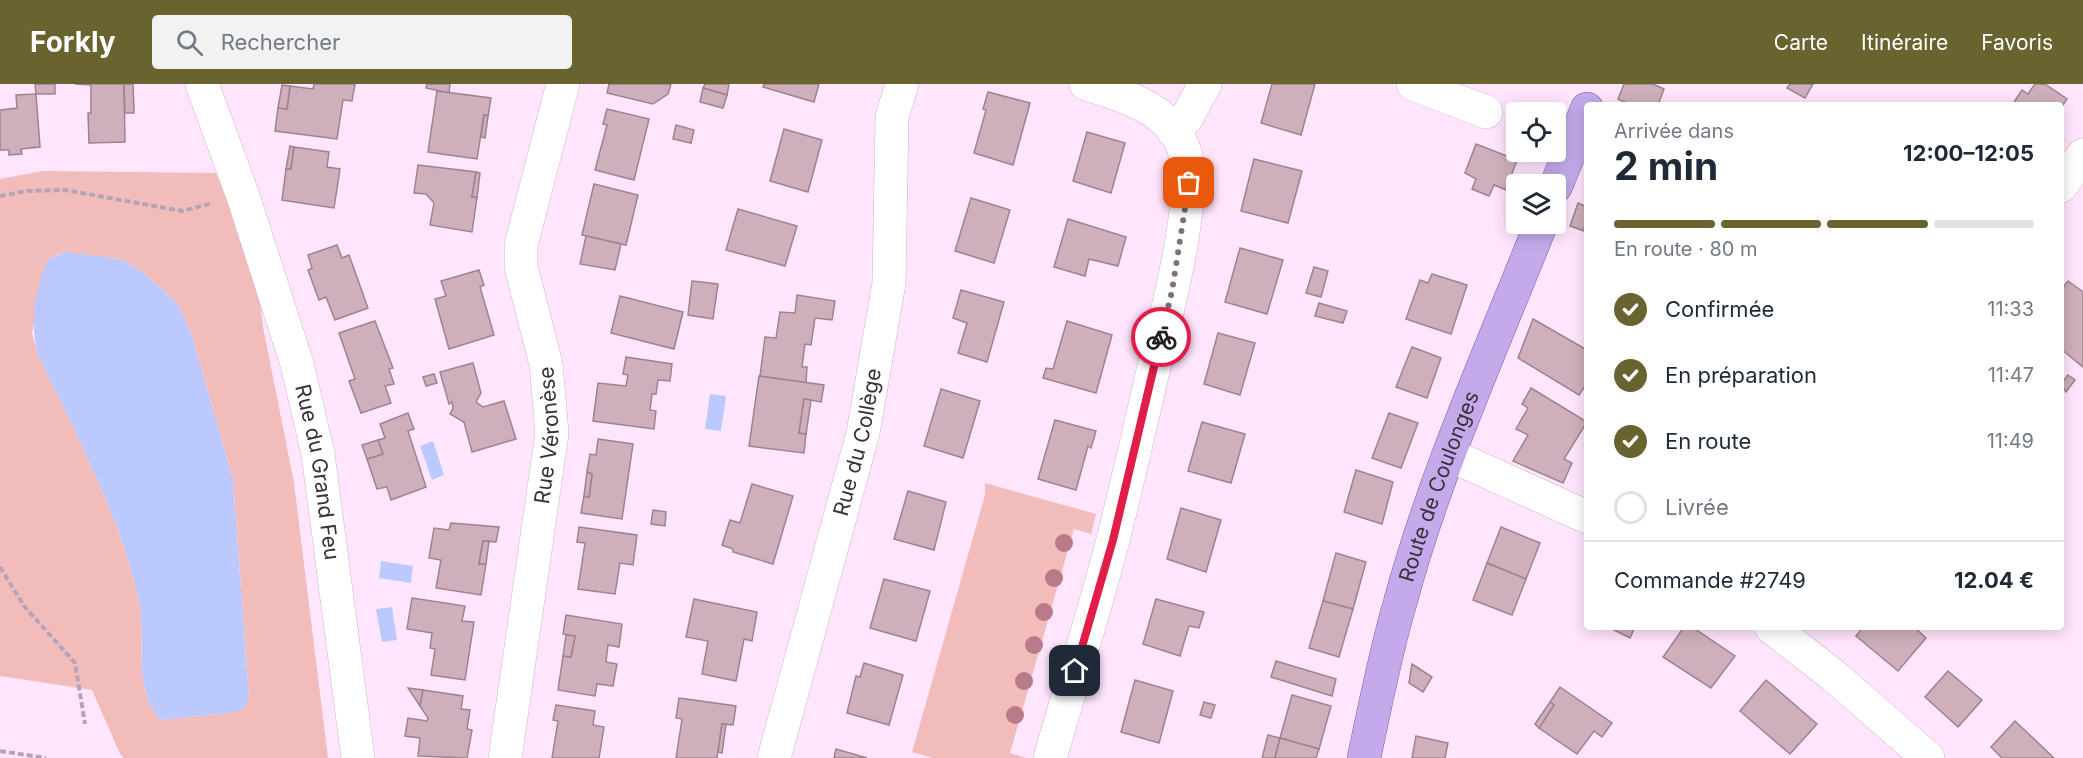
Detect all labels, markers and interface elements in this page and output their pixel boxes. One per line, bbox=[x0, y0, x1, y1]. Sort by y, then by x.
search box bbox=[152, 15, 572, 69]
text: Forkly bbox=[30, 25, 116, 59]
icon: search bbox=[173, 26, 206, 59]
text: Rechercher bbox=[221, 29, 340, 55]
text: Carte bbox=[1774, 30, 1828, 55]
text: Itinéraire bbox=[1861, 30, 1948, 55]
text: Favoris bbox=[1981, 30, 2053, 55]
map controls bbox=[1506, 102, 1566, 234]
button: locate bbox=[1506, 102, 1566, 162]
text: Arrivée dans bbox=[1614, 119, 1734, 143]
text: 12:00–12:05 bbox=[1903, 140, 2034, 166]
text: 2 min bbox=[1614, 142, 1718, 189]
pin bbox=[1163, 157, 1214, 208]
icon: bag bbox=[1172, 166, 1205, 199]
button: layers bbox=[1506, 174, 1566, 234]
text: En route · 80 m bbox=[1614, 237, 1758, 261]
icon: check bbox=[1614, 293, 1647, 326]
text: Confirmée bbox=[1665, 296, 1774, 322]
text: 11:33 bbox=[1987, 297, 2034, 321]
courier bbox=[1131, 307, 1191, 367]
icon: bike bbox=[1145, 321, 1178, 354]
icon: check bbox=[1614, 359, 1647, 392]
text: En préparation bbox=[1665, 362, 1817, 388]
text: 11:47 bbox=[1988, 363, 2034, 387]
street label: Rue Véronèse bbox=[529, 366, 564, 505]
street label: Rue du Collège bbox=[828, 366, 886, 519]
street label: Rue du Grand Feu bbox=[290, 382, 345, 562]
street label: Route de Coulonges bbox=[1394, 387, 1484, 585]
icon: check bbox=[1614, 425, 1647, 458]
text: En route bbox=[1665, 428, 1751, 454]
text: 11:49 bbox=[1987, 429, 2034, 453]
text: Livrée bbox=[1665, 494, 1729, 520]
text: Commande #2749 bbox=[1614, 567, 1806, 593]
text: 12.04 € bbox=[1954, 567, 2034, 593]
pin bbox=[1049, 645, 1100, 696]
icon: home bbox=[1058, 654, 1091, 687]

